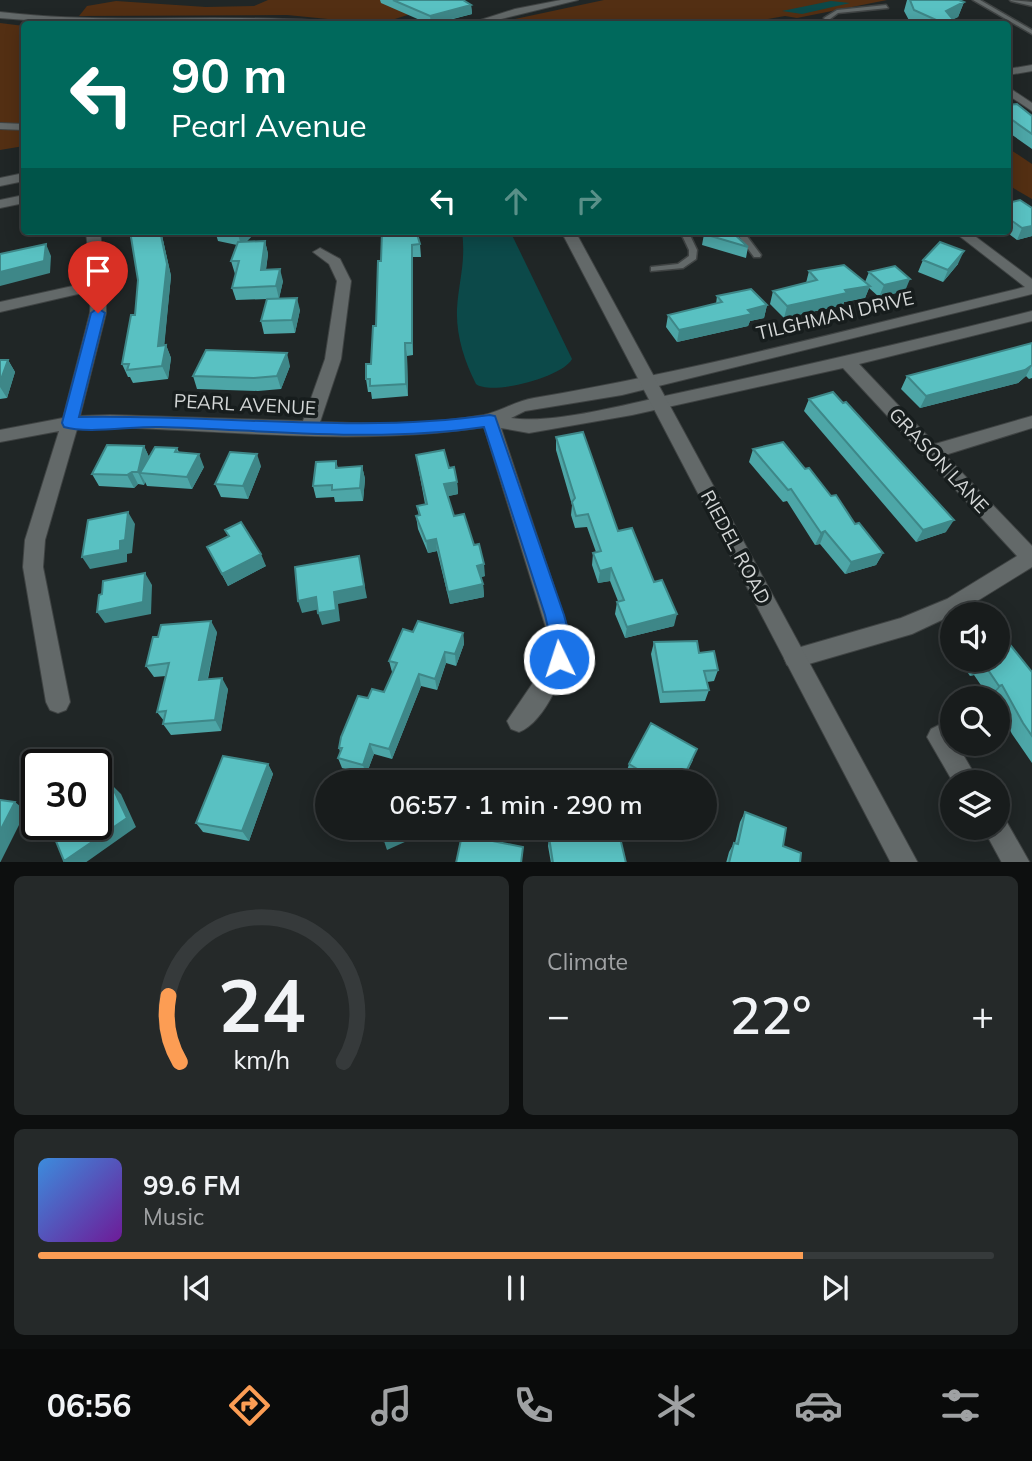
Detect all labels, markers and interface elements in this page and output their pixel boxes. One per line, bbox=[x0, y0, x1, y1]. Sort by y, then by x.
text: 90 m bbox=[171, 44, 287, 105]
icon: left bbox=[56, 49, 147, 140]
text: Pearl Avenue bbox=[171, 105, 367, 145]
icon: left bbox=[424, 182, 462, 220]
icon: ahead bbox=[497, 182, 535, 220]
icon: right bbox=[570, 182, 608, 220]
pin bbox=[68, 241, 128, 313]
icon: arrive bbox=[79, 252, 117, 290]
street label: TILGHMAN DRIVE bbox=[754, 285, 916, 345]
street label: PEARL AVENUE bbox=[173, 388, 317, 420]
street label: GRASON LANE bbox=[884, 402, 994, 518]
street label: RIEDEL ROAD bbox=[696, 486, 776, 608]
map controls bbox=[940, 602, 1010, 840]
button: sound bbox=[940, 602, 1010, 672]
position arrow bbox=[522, 622, 596, 696]
button: search bbox=[940, 686, 1010, 756]
speed limit sign: 30 bbox=[21, 749, 112, 840]
button: layers bbox=[940, 770, 1010, 840]
text: 06:57 · 1 min · 290 m bbox=[389, 788, 643, 821]
text: Climate bbox=[547, 947, 628, 976]
text: 24 bbox=[218, 959, 305, 1050]
text: 22° bbox=[730, 982, 811, 1047]
text: − bbox=[547, 991, 570, 1039]
text: + bbox=[971, 991, 994, 1039]
text: km/h bbox=[233, 1043, 290, 1074]
text: 99.6 FM bbox=[143, 1169, 241, 1202]
text: Music bbox=[143, 1202, 204, 1231]
icon: previous bbox=[178, 1269, 216, 1307]
icon: pause bbox=[497, 1269, 535, 1307]
icon: next bbox=[816, 1269, 854, 1307]
icon: directions bbox=[225, 1381, 274, 1430]
icon: music bbox=[367, 1381, 416, 1430]
icon: phone bbox=[509, 1381, 558, 1430]
icon: climate bbox=[652, 1381, 701, 1430]
icon: car bbox=[794, 1381, 843, 1430]
icon: filters bbox=[936, 1381, 985, 1430]
text: 06:56 bbox=[47, 1385, 131, 1425]

